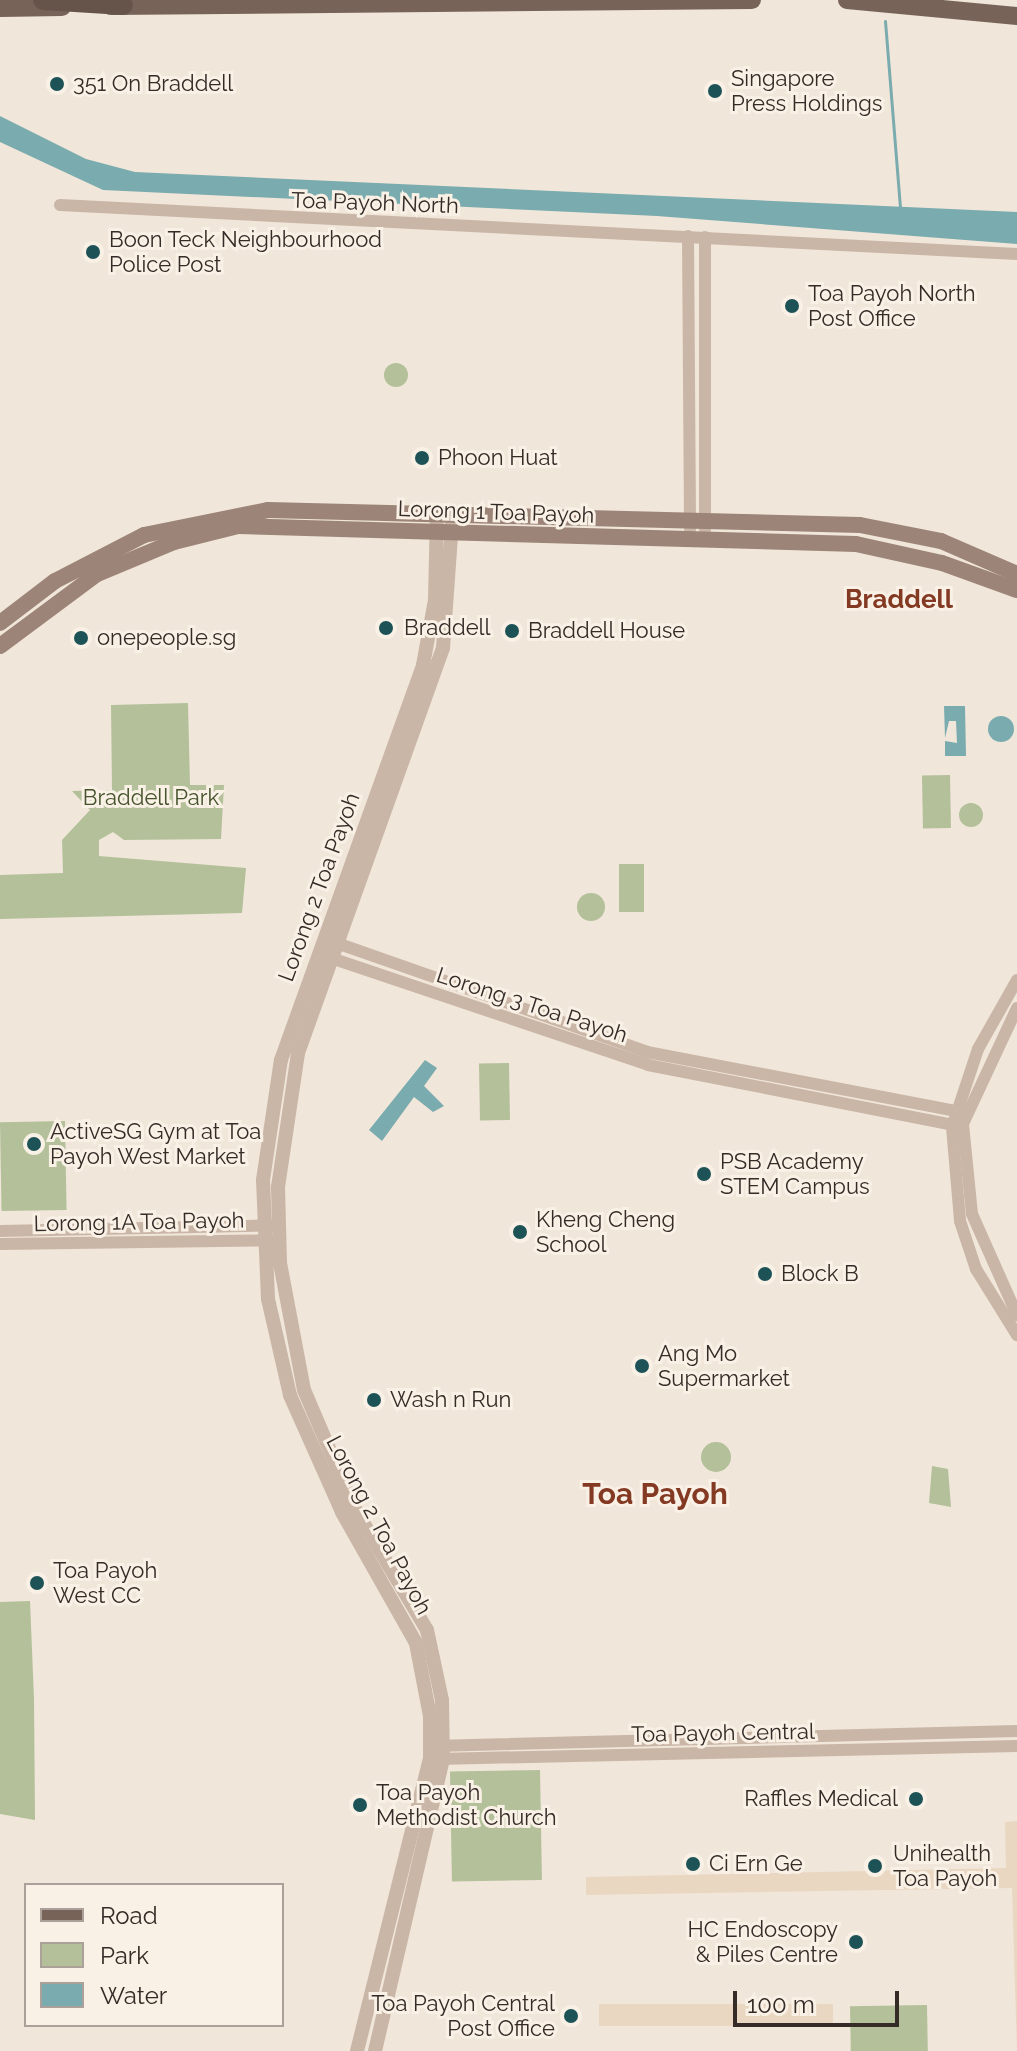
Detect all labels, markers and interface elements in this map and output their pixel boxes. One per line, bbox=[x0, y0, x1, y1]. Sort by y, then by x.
place label: Singapore Press Holdings bbox=[731, 65, 882, 116]
place label: 351 On Braddell bbox=[73, 71, 233, 97]
marker: 351 On Braddell bbox=[48, 75, 66, 93]
marker: Singapore Press Holdings bbox=[706, 82, 724, 100]
street label: Toa Payoh North bbox=[291, 187, 459, 219]
place label: Boon Teck Neighbourhood Police Post bbox=[109, 226, 383, 278]
marker: Boon Teck Neighbourhood Police Post bbox=[84, 243, 102, 261]
place label: Toa Payoh North Post Office bbox=[808, 280, 976, 332]
marker: Toa Payoh North Post Office bbox=[783, 297, 801, 315]
place label: Phoon Huat bbox=[438, 445, 558, 471]
marker: Phoon Huat bbox=[413, 449, 431, 467]
street label: Lorong 1 Toa Payoh bbox=[397, 495, 595, 529]
district label: Braddell bbox=[845, 584, 953, 616]
place label: Braddell bbox=[404, 615, 491, 641]
marker: Braddell bbox=[375, 617, 397, 639]
place label: Braddell House bbox=[528, 618, 686, 644]
marker: Braddell House bbox=[503, 622, 521, 640]
place label: onepeople.sg bbox=[97, 625, 236, 651]
marker: onepeople.sg bbox=[72, 629, 90, 647]
park label: Braddell Park bbox=[82, 785, 220, 811]
street label: Lorong 2 Toa Payoh bbox=[272, 789, 366, 985]
street label: Lorong 3 Toa Payoh bbox=[433, 962, 631, 1048]
place label: ActiveSG Gym at Toa Payoh West Market bbox=[50, 1118, 262, 1170]
marker: ActiveSG Gym at Toa Payoh West Market bbox=[25, 1135, 43, 1153]
place label: PSB Academy STEM Campus bbox=[720, 1148, 870, 1200]
marker: PSB Academy STEM Campus bbox=[695, 1165, 713, 1183]
place label: Kheng Cheng School bbox=[536, 1206, 675, 1258]
street label: Lorong 1A Toa Payoh bbox=[33, 1207, 245, 1237]
marker: Kheng Cheng School bbox=[511, 1223, 529, 1241]
place label: Block B bbox=[781, 1261, 859, 1287]
marker: Block B bbox=[756, 1265, 774, 1283]
place label: Ang Mo Supermarket bbox=[658, 1340, 790, 1392]
marker: Ang Mo Supermarket bbox=[633, 1357, 651, 1375]
place label: Wash n Run bbox=[390, 1387, 511, 1413]
marker: Wash n Run bbox=[365, 1391, 383, 1409]
street label: Lorong 2 Toa Payoh bbox=[321, 1431, 437, 1619]
district label: Toa Payoh bbox=[582, 1476, 728, 1512]
place label: Toa Payoh West CC bbox=[53, 1557, 157, 1608]
marker: Toa Payoh West CC bbox=[28, 1574, 46, 1592]
street label: Toa Payoh Central bbox=[631, 1718, 815, 1748]
place label: Toa Payoh Methodist Church bbox=[376, 1779, 557, 1830]
place label: Raffles Medical bbox=[744, 1786, 898, 1812]
marker: Raffles Medical bbox=[905, 1788, 927, 1810]
marker: Toa Payoh Methodist Church bbox=[351, 1796, 369, 1814]
place label: Unihealth Toa Payoh bbox=[893, 1840, 997, 1892]
place label: Ci Ern Ge bbox=[709, 1851, 803, 1877]
marker: Ci Ern Ge bbox=[684, 1855, 702, 1873]
marker: Unihealth Toa Payoh bbox=[864, 1855, 886, 1877]
legend bbox=[24, 1883, 284, 2027]
text: Road bbox=[100, 1901, 158, 1930]
place label: HC Endoscopy & Piles Centre bbox=[687, 1916, 838, 1968]
marker: HC Endoscopy & Piles Centre bbox=[845, 1931, 867, 1953]
text: Park bbox=[100, 1941, 149, 1970]
scale bar bbox=[737, 1975, 903, 2025]
text: Water bbox=[100, 1981, 167, 2010]
place label: Toa Payoh Central Post Office bbox=[371, 1990, 555, 2042]
text: 100 m bbox=[747, 1990, 815, 2019]
marker: Toa Payoh Central Post Office bbox=[562, 2007, 580, 2025]

